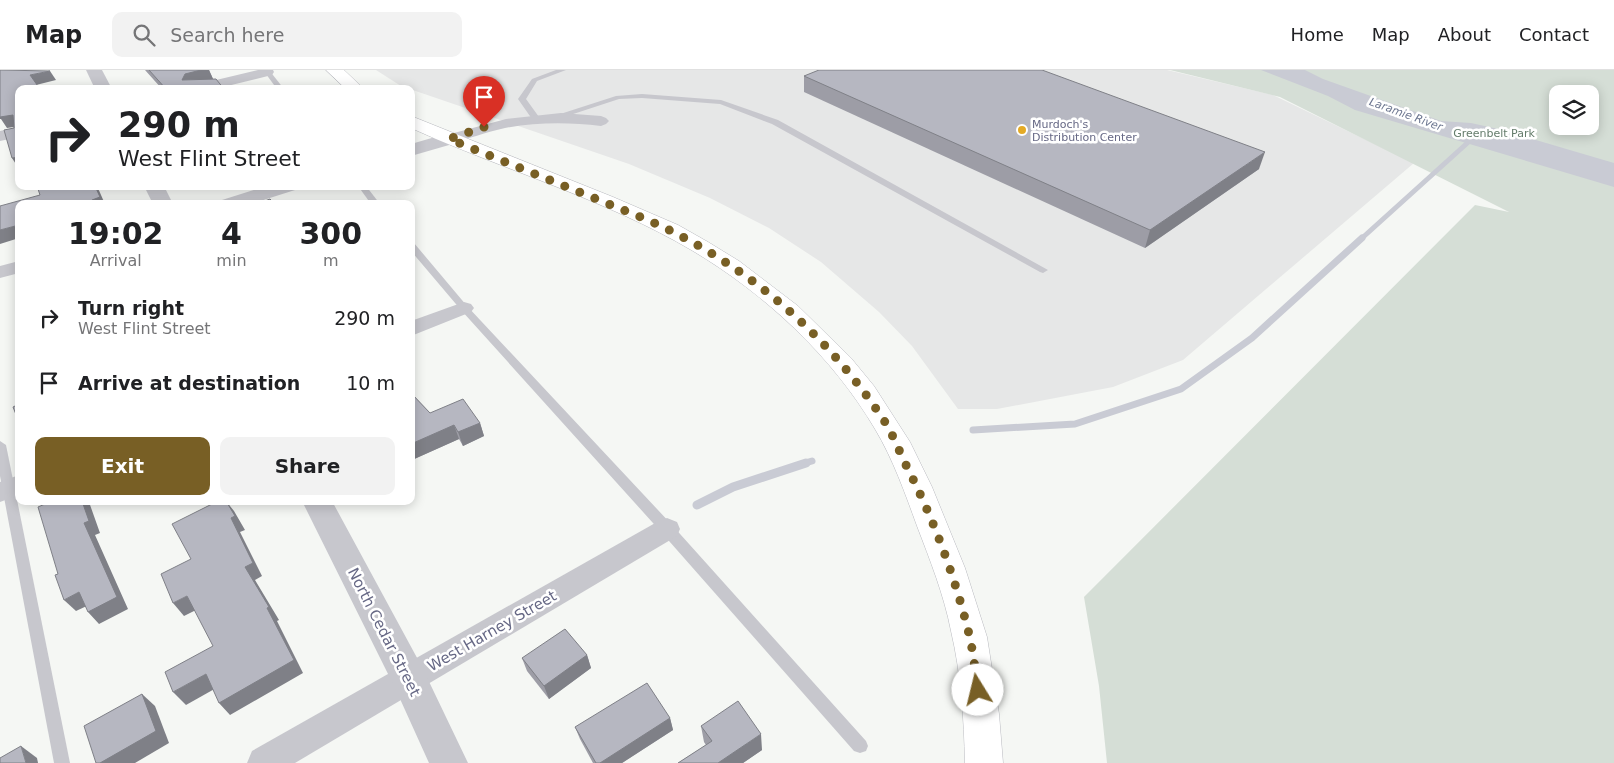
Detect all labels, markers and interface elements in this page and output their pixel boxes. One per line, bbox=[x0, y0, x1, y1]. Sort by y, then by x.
search box bbox=[112, 12, 462, 57]
text: Map bbox=[25, 21, 82, 49]
icon: search bbox=[130, 21, 158, 49]
text: Search here bbox=[170, 24, 284, 46]
text: Home bbox=[1291, 24, 1344, 45]
text: Map bbox=[1372, 24, 1410, 45]
text: About bbox=[1438, 24, 1491, 45]
text: Contact bbox=[1519, 24, 1589, 45]
pin bbox=[463, 76, 505, 127]
icon: arrive bbox=[470, 83, 498, 111]
map controls bbox=[1549, 85, 1599, 135]
button: layers bbox=[1549, 85, 1599, 135]
water label: Laramie River bbox=[1368, 95, 1445, 134]
icon: right bbox=[35, 105, 100, 170]
text: 290 m bbox=[118, 105, 240, 145]
place label: Murdoch's Distribution Center bbox=[1032, 118, 1137, 144]
marker: Murdoch's Distribution Center bbox=[1016, 124, 1028, 136]
park label: Greenbelt Park bbox=[1453, 127, 1535, 140]
text: West Flint Street bbox=[118, 146, 300, 171]
text: 19:02 bbox=[68, 216, 163, 251]
text: 4 bbox=[221, 216, 242, 251]
text: 300 bbox=[299, 216, 362, 251]
text: Arrival bbox=[90, 251, 142, 270]
text: min bbox=[216, 251, 247, 270]
text: m bbox=[323, 251, 339, 270]
text: Turn right bbox=[78, 297, 184, 319]
icon: right bbox=[35, 304, 63, 332]
text: 290 m bbox=[334, 307, 395, 329]
text: West Flint Street bbox=[78, 319, 211, 338]
icon: arrive bbox=[35, 369, 63, 397]
text: Arrive at destination bbox=[78, 372, 300, 394]
text: 10 m bbox=[346, 372, 395, 394]
button: Exit bbox=[35, 437, 210, 495]
button: Share bbox=[220, 437, 395, 495]
street label: North Cedar Street bbox=[344, 565, 424, 699]
street label: West Harney Street bbox=[424, 587, 560, 675]
position arrow bbox=[951, 663, 1003, 715]

